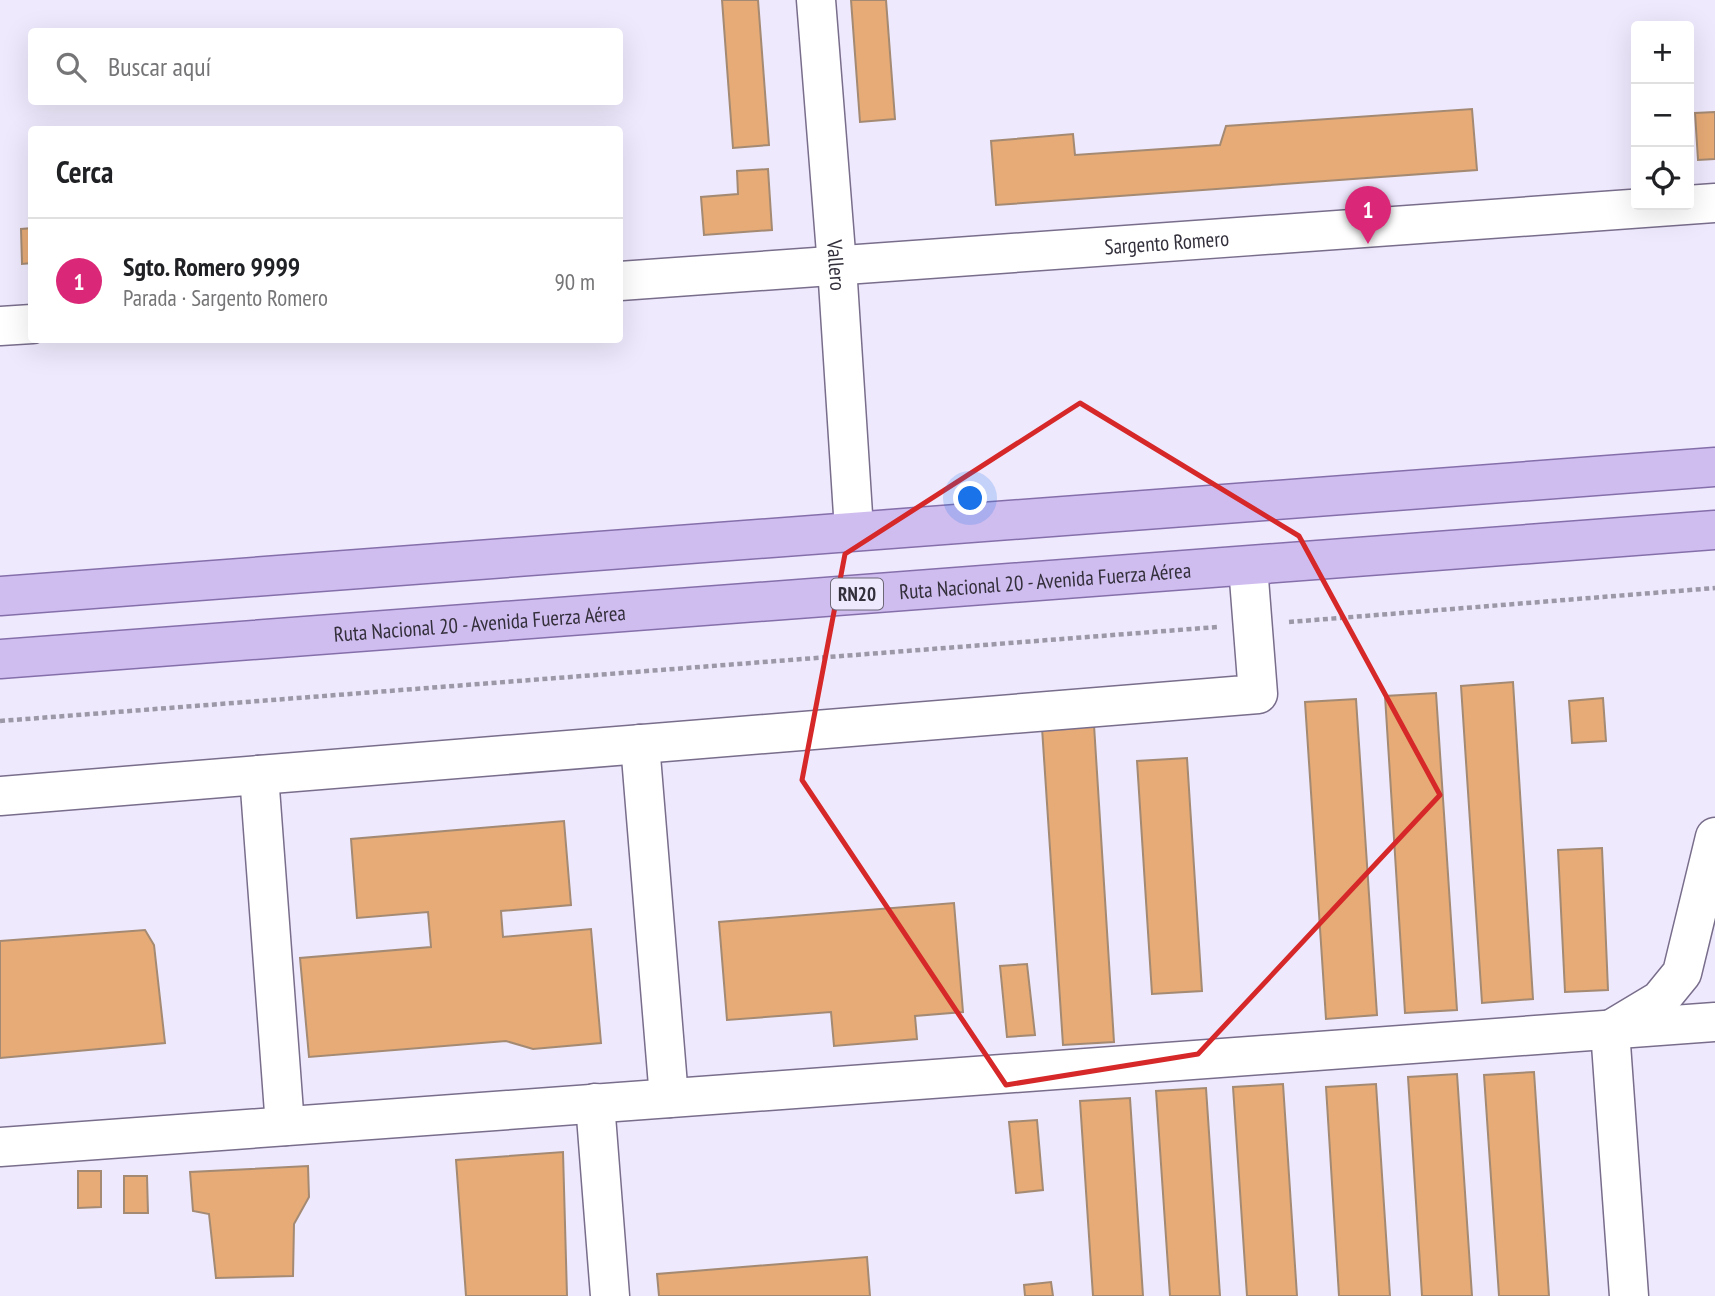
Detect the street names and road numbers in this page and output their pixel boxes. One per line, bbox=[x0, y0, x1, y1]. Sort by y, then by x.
street label: Sargento Romero bbox=[1103, 224, 1230, 260]
street label: Vallero bbox=[821, 238, 852, 291]
street label: Ruta Nacional 20 - Avenida Fuerza Aérea bbox=[898, 556, 1192, 605]
road number: RN20 bbox=[831, 579, 883, 610]
street label: Ruta Nacional 20 - Avenida Fuerza Aérea bbox=[333, 598, 627, 647]

